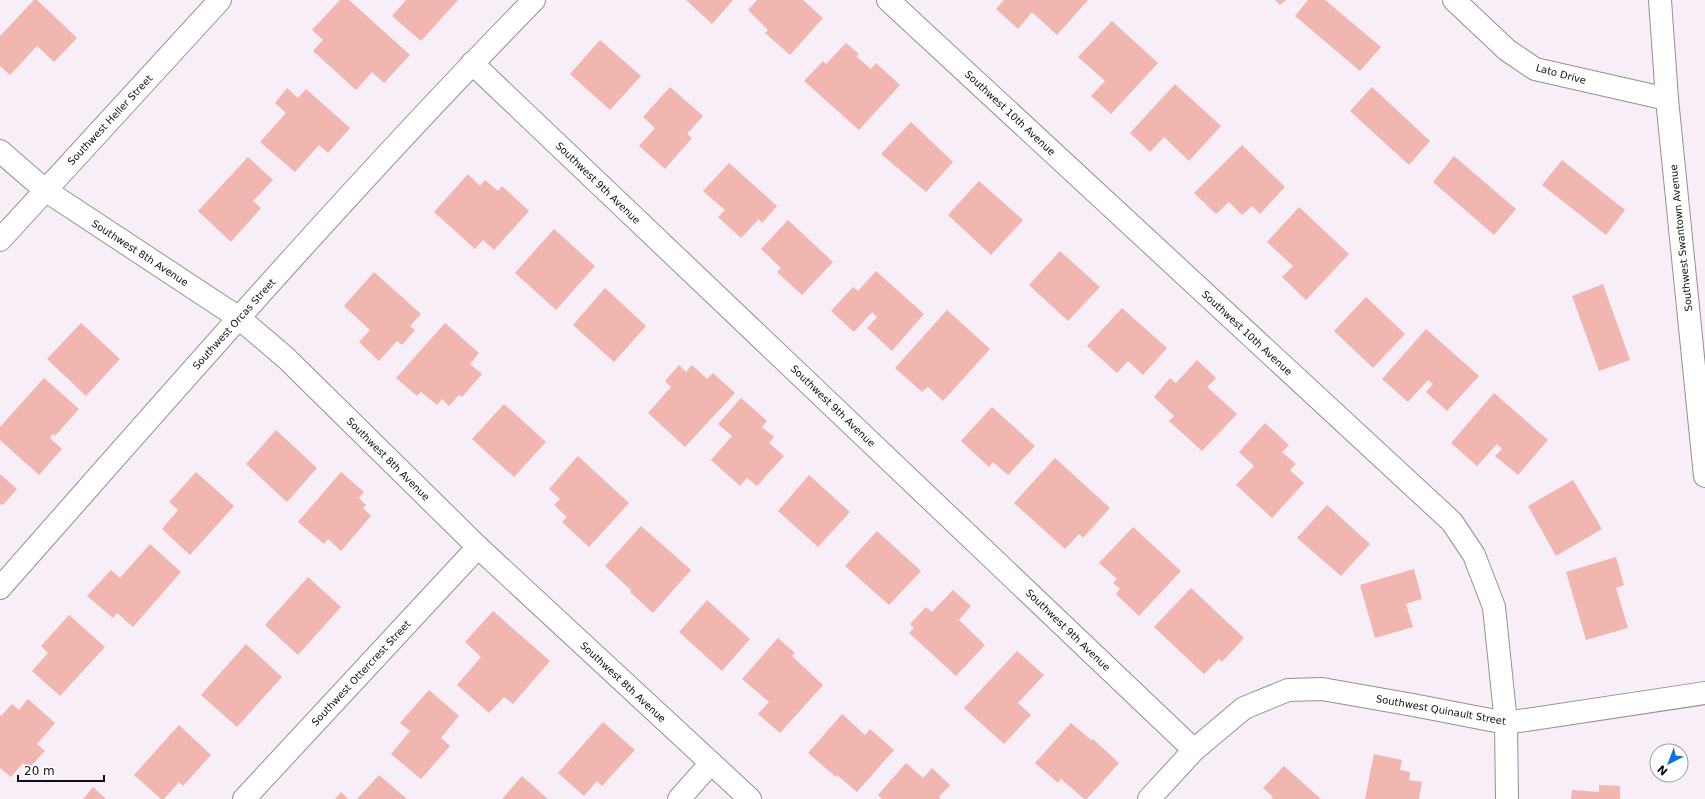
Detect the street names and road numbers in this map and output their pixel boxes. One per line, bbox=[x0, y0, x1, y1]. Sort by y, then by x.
street label: Lato Drive bbox=[1535, 62, 1587, 86]
street label: Southwest 10th Avenue bbox=[963, 68, 1057, 158]
street label: Southwest Heller Street bbox=[65, 73, 155, 167]
street label: Southwest 9th Avenue bbox=[554, 140, 642, 226]
street label: Southwest Swantown Avenue bbox=[1668, 164, 1694, 312]
street label: Southwest 8th Avenue bbox=[90, 218, 190, 288]
street label: Southwest Orcas Street bbox=[190, 276, 278, 371]
street label: Southwest 10th Avenue bbox=[1200, 288, 1294, 378]
street label: Southwest 9th Avenue bbox=[789, 363, 877, 449]
street label: Southwest 8th Avenue bbox=[344, 415, 432, 503]
street label: Southwest 9th Avenue bbox=[1024, 587, 1112, 673]
street label: Southwest Ottercrest Street bbox=[309, 618, 413, 728]
street label: Southwest 8th Avenue bbox=[578, 640, 668, 724]
street label: Southwest Quinault Street bbox=[1375, 693, 1507, 727]

